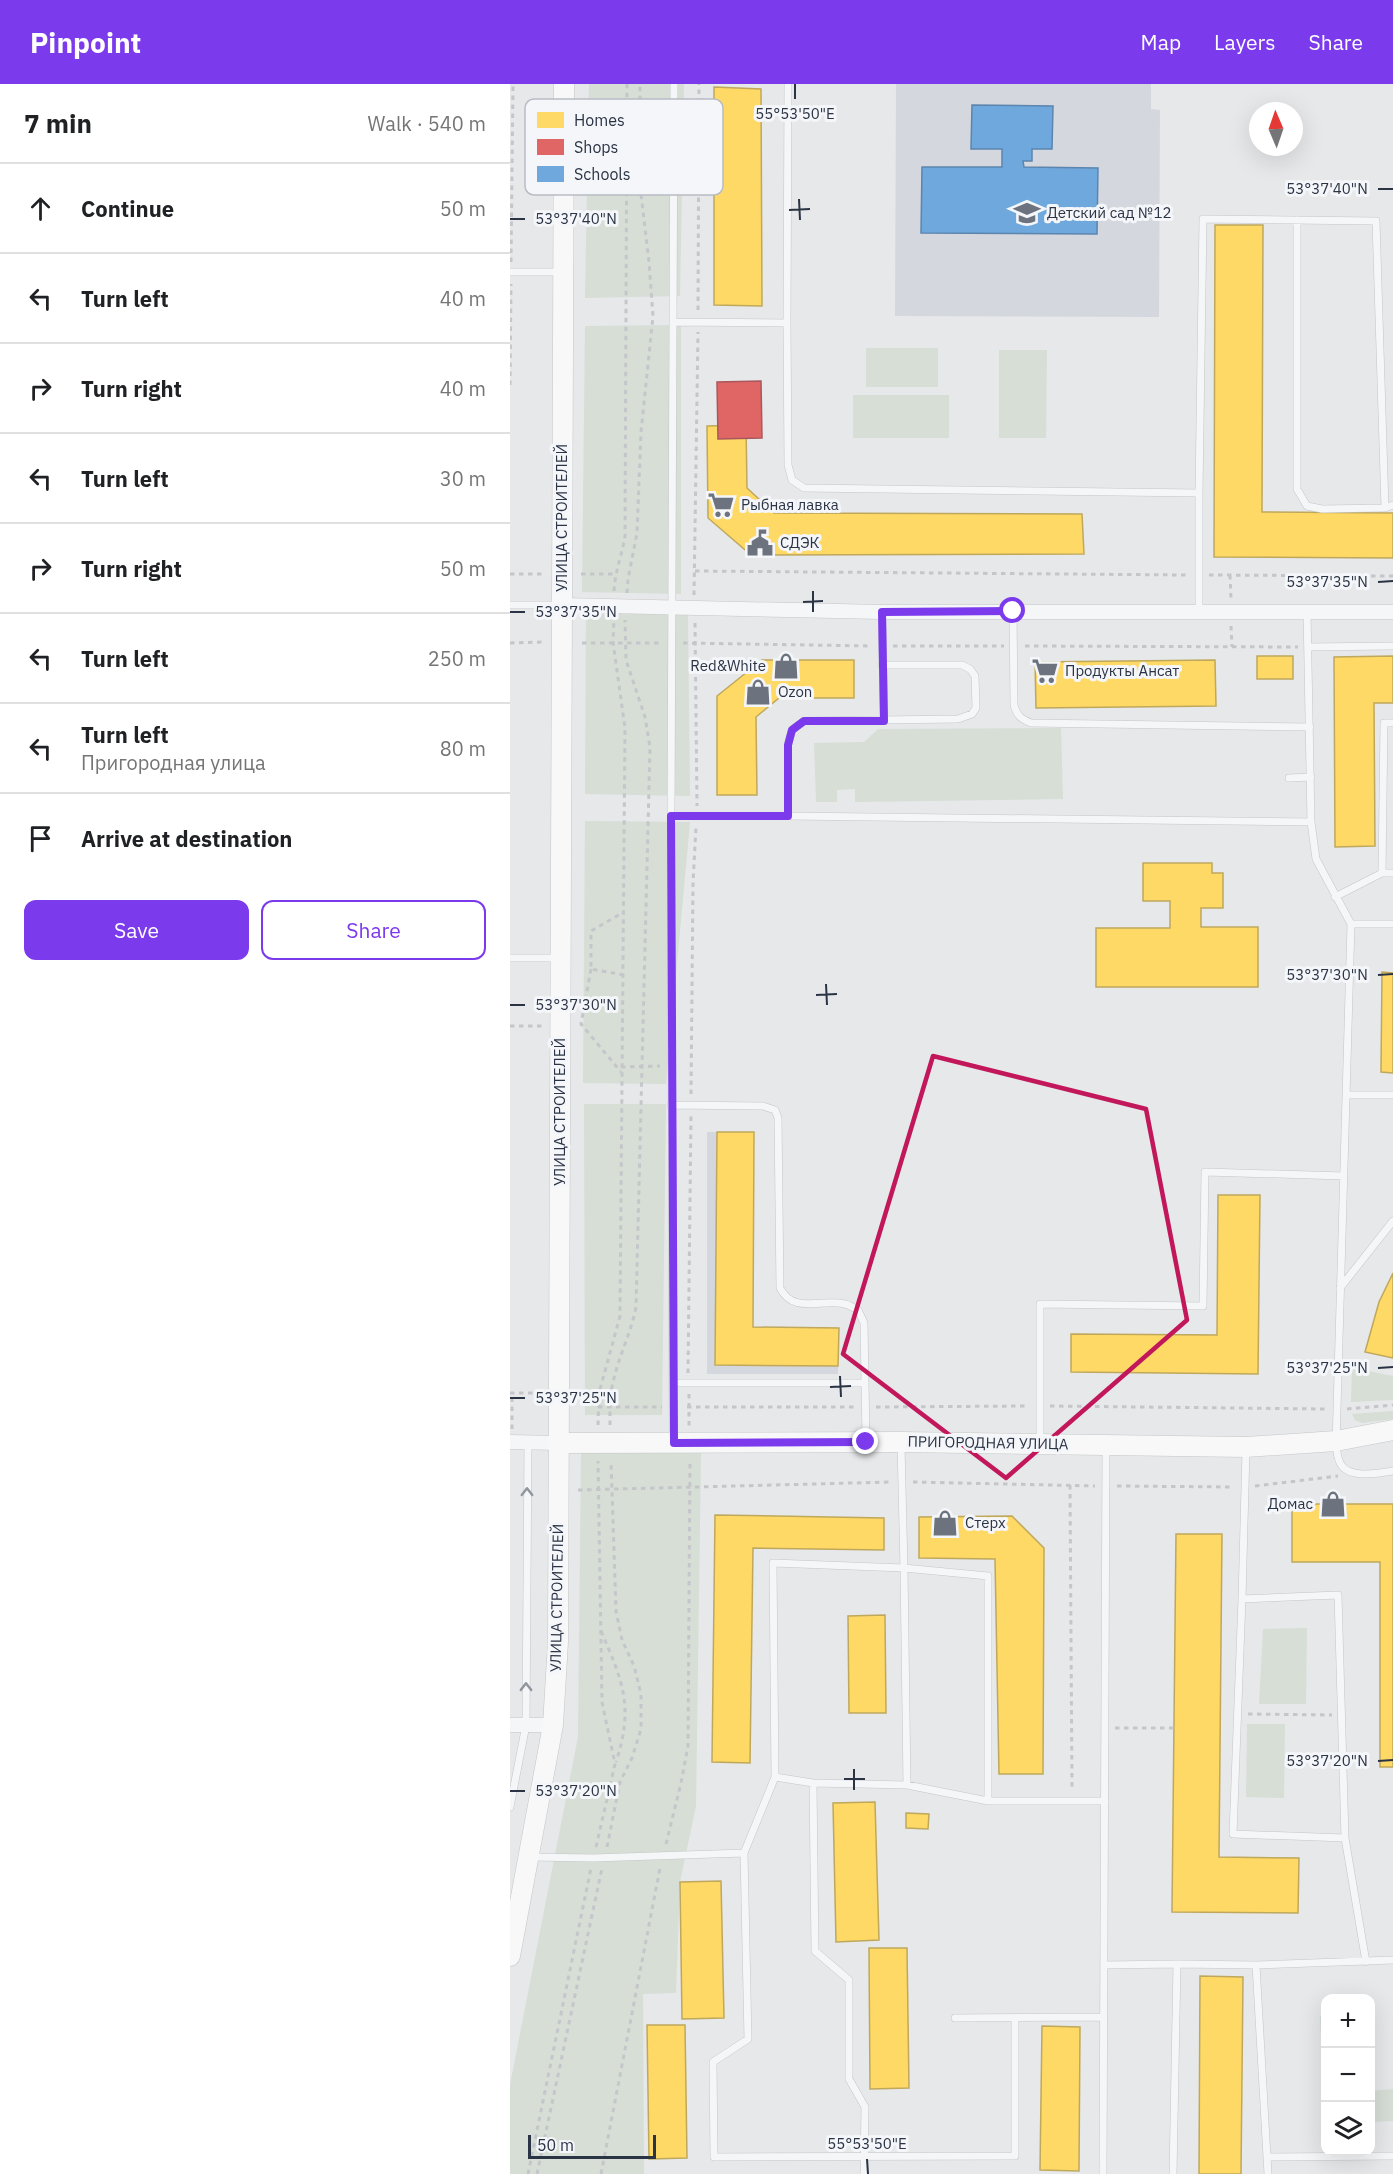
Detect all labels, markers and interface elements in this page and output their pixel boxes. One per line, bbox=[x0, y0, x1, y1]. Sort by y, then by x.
text: Pinpoint bbox=[30, 24, 141, 61]
text: Map bbox=[1141, 28, 1181, 56]
text: Layers bbox=[1214, 28, 1276, 56]
text: Share bbox=[1309, 28, 1363, 56]
legend bbox=[525, 99, 723, 195]
north arrow bbox=[1249, 102, 1303, 156]
text: 55°53'50"E bbox=[755, 104, 835, 123]
text: 7 min bbox=[24, 106, 92, 140]
text: Walk · 540 m bbox=[368, 110, 486, 137]
text: Homes bbox=[574, 110, 625, 130]
text: Shops bbox=[574, 137, 618, 157]
text: Schools bbox=[574, 164, 631, 184]
text: 53°37'40"N bbox=[1286, 179, 1368, 198]
icon: ahead bbox=[24, 192, 57, 225]
text: Continue bbox=[81, 194, 174, 223]
text: 50 m bbox=[440, 195, 486, 222]
school or university icon: Детский сад №12 bbox=[1012, 198, 1042, 228]
place label: Детский сад №12 bbox=[1047, 203, 1172, 222]
text: 53°37'40"N bbox=[535, 209, 617, 228]
icon: left bbox=[24, 282, 57, 315]
text: Turn left bbox=[81, 284, 169, 313]
text: 40 m bbox=[440, 285, 486, 312]
icon: right bbox=[24, 372, 57, 405]
text: Turn right bbox=[81, 374, 182, 403]
text: 40 m bbox=[440, 375, 486, 402]
street label: УЛИЦА СТРОИТЕЛЕЙ bbox=[552, 444, 571, 592]
icon: left bbox=[24, 462, 57, 495]
text: Turn left bbox=[81, 464, 169, 493]
text: 30 m bbox=[440, 465, 486, 492]
supermarket icon: Рыбная лавка bbox=[706, 490, 736, 520]
place label: Рыбная лавка bbox=[741, 495, 839, 514]
public building icon: СДЭК bbox=[745, 528, 775, 558]
place label: СДЭК bbox=[780, 533, 820, 552]
icon: right bbox=[24, 552, 57, 585]
text: Turn right bbox=[81, 554, 182, 583]
text: 50 m bbox=[440, 555, 486, 582]
text: 53°37'35"N bbox=[1286, 572, 1368, 591]
route start bbox=[999, 597, 1025, 623]
text: 53°37'35"N bbox=[535, 602, 617, 621]
icon: left bbox=[24, 642, 57, 675]
text: Turn left bbox=[81, 644, 169, 673]
text: 250 m bbox=[428, 645, 486, 672]
shop icon: Red&White bbox=[771, 651, 801, 681]
place label: Red&White bbox=[690, 656, 766, 675]
supermarket icon: Продукты Ансат bbox=[1030, 656, 1060, 686]
place label: Продукты Ансат bbox=[1065, 661, 1179, 680]
shop icon: Ozon bbox=[743, 677, 773, 707]
place label: Ozon bbox=[778, 682, 812, 701]
text: Turn left bbox=[81, 720, 169, 749]
icon: left bbox=[24, 732, 57, 765]
text: 80 m bbox=[440, 735, 486, 762]
text: Пригородная улица bbox=[81, 749, 266, 776]
icon: arrive bbox=[24, 822, 57, 855]
text: Arrive at destination bbox=[81, 824, 292, 853]
button: Save bbox=[24, 900, 249, 960]
button: Share bbox=[261, 900, 486, 960]
text: 53°37'30"N bbox=[1286, 965, 1368, 984]
text: 53°37'30"N bbox=[535, 995, 617, 1014]
street label: УЛИЦА СТРОИТЕЛЕЙ bbox=[550, 1038, 569, 1186]
text: 53°37'25"N bbox=[1286, 1358, 1368, 1377]
text: 53°37'25"N bbox=[535, 1388, 617, 1407]
route end bbox=[852, 1428, 878, 1454]
street label: ПРИГОРОДНАЯ УЛИЦА bbox=[907, 1432, 1069, 1453]
one-way arrow bbox=[521, 1488, 533, 1497]
shop icon: Домас bbox=[1318, 1489, 1348, 1519]
place label: Домас bbox=[1268, 1494, 1313, 1513]
shop icon: Стерх bbox=[930, 1508, 960, 1538]
place label: Стерх bbox=[965, 1513, 1006, 1532]
street label: УЛИЦА СТРОИТЕЛЕЙ bbox=[546, 1524, 567, 1672]
one-way arrow bbox=[520, 1683, 532, 1692]
text: 53°37'20"N bbox=[1286, 1751, 1368, 1770]
text: 53°37'20"N bbox=[535, 1781, 617, 1800]
map controls bbox=[1321, 1994, 1375, 2156]
button: + bbox=[1321, 1994, 1375, 2048]
button: − bbox=[1321, 2048, 1375, 2102]
button: layers bbox=[1321, 2102, 1375, 2156]
scale bar bbox=[528, 2132, 656, 2160]
text: 55°53'50"E bbox=[827, 2134, 907, 2153]
text: 50 m bbox=[537, 2135, 574, 2155]

